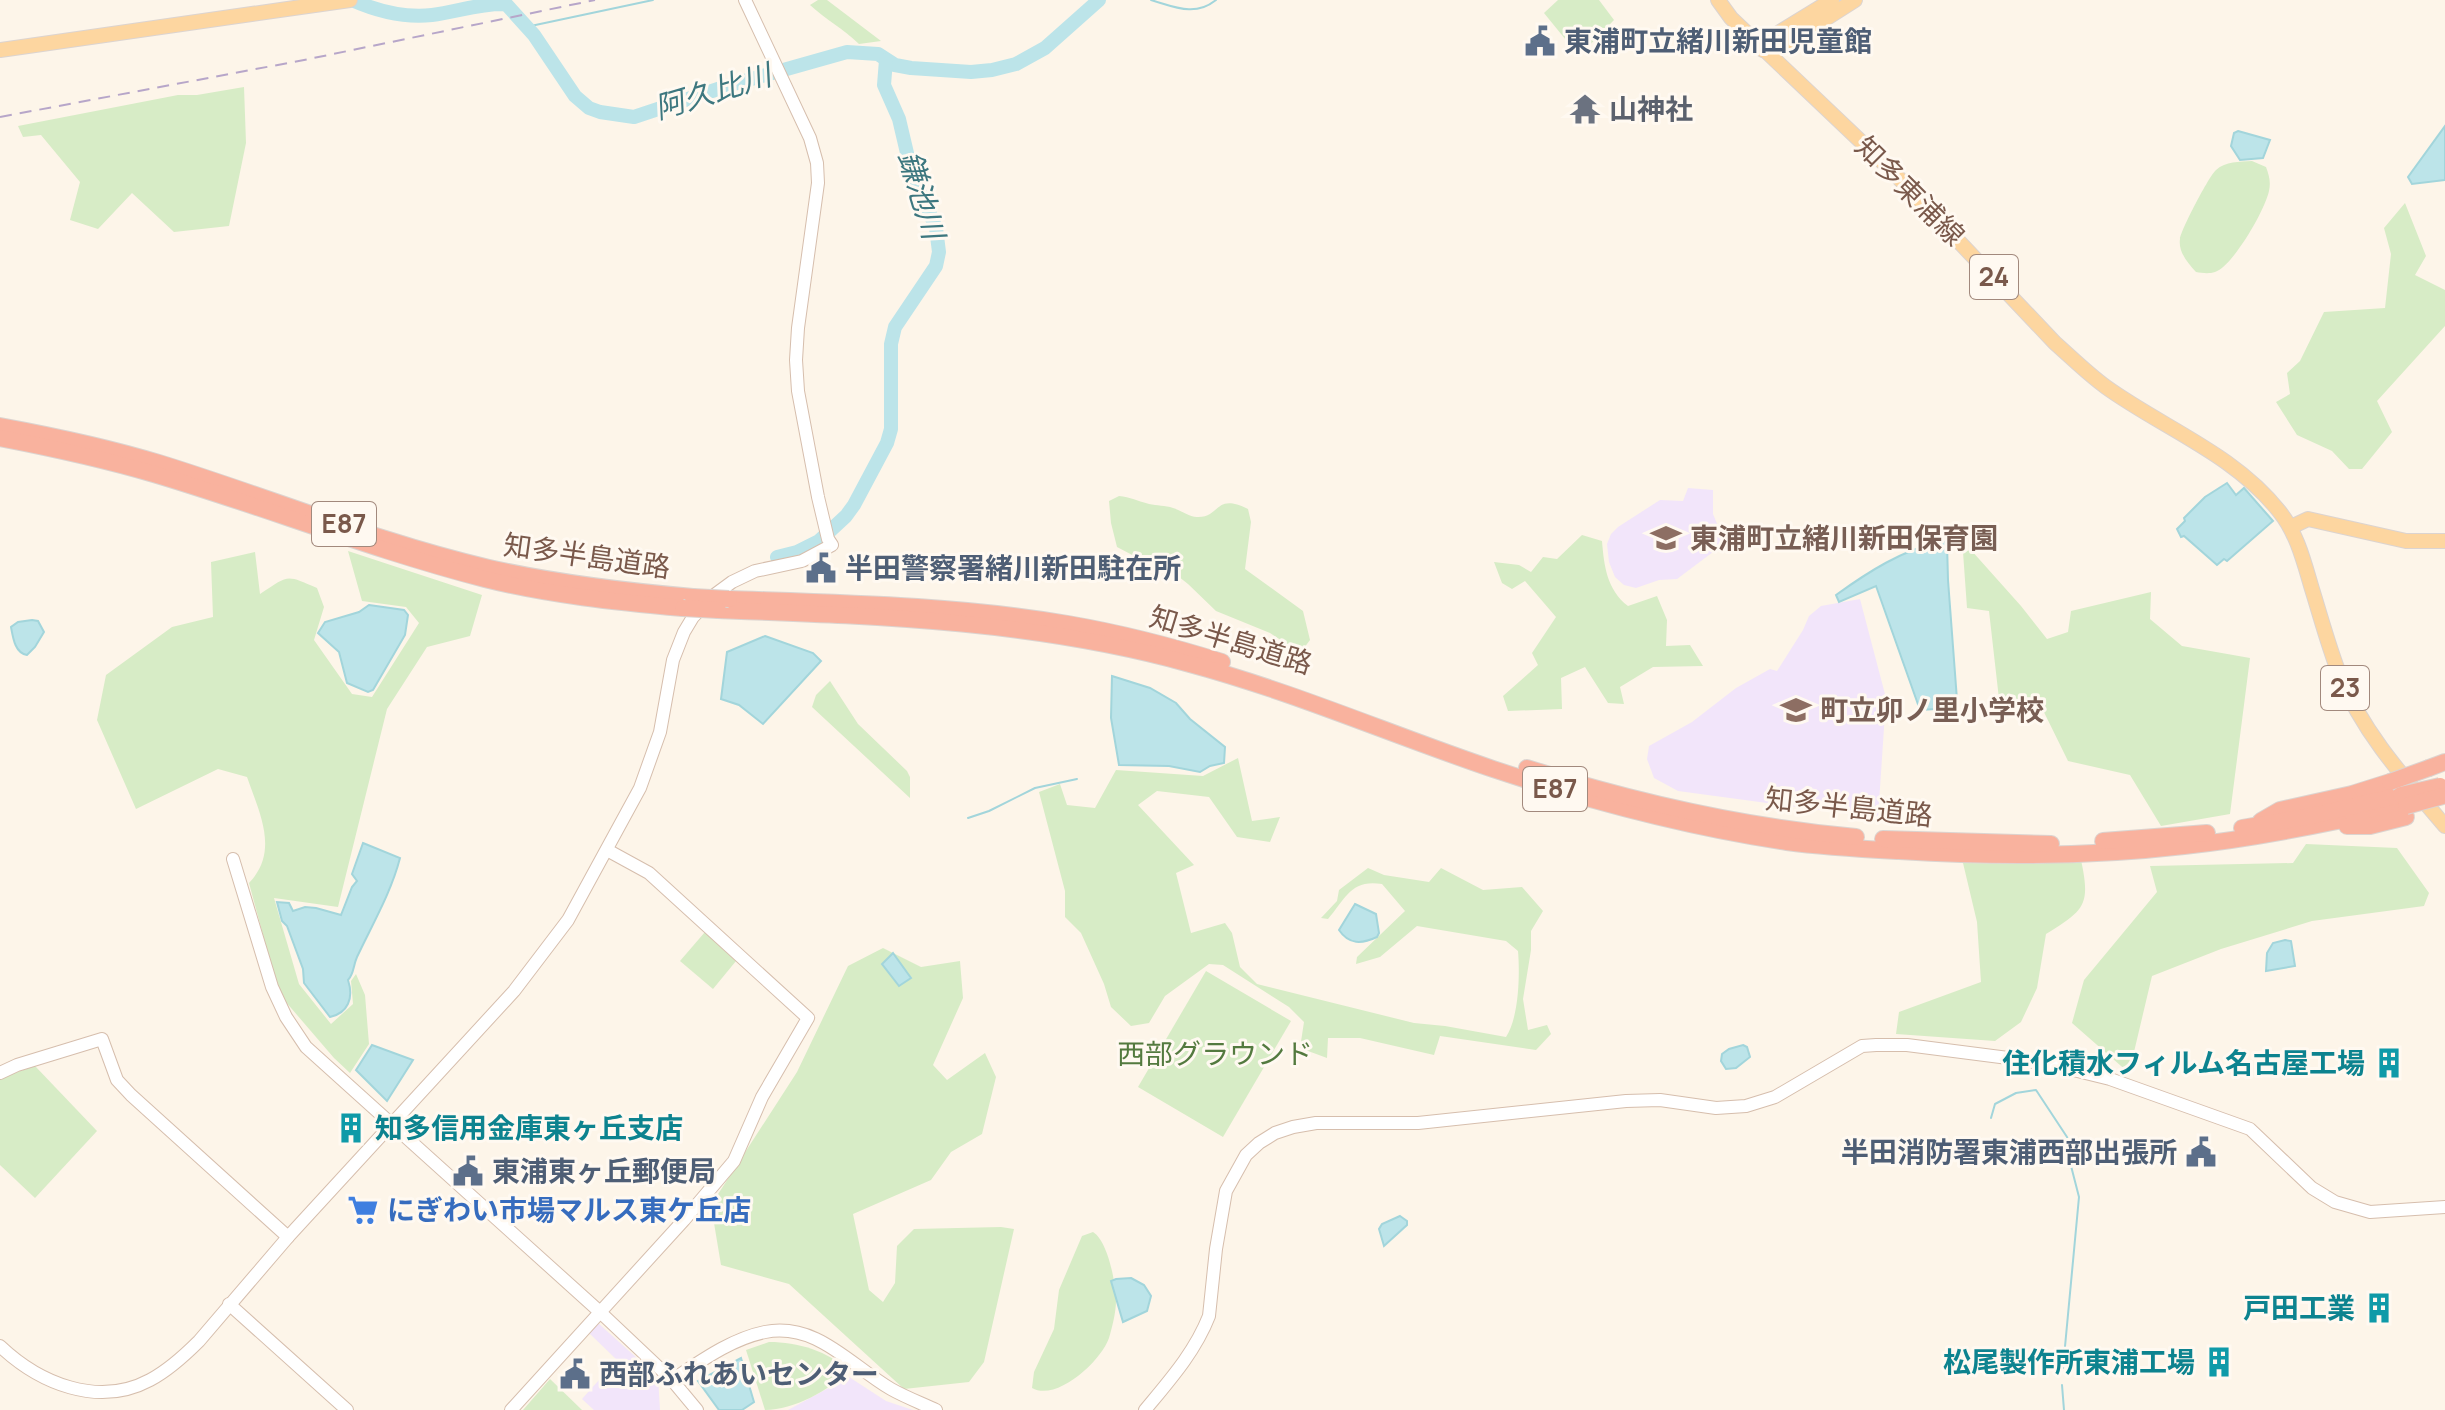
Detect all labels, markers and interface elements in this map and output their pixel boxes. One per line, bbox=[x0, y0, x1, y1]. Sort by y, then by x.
place label: 東浦町立緒川新田児童館 bbox=[1564, 21, 1872, 59]
public building icon: 東浦町立緒川新田児童館 bbox=[1523, 24, 1557, 58]
water label: 阿久比川 bbox=[649, 53, 779, 128]
place label: 山神社 bbox=[1609, 89, 1693, 127]
temple icon: 山神社 bbox=[1568, 92, 1602, 126]
street label: 知多東浦線 bbox=[1848, 127, 1974, 253]
water label: 鎌池川 bbox=[890, 146, 956, 246]
road number: 24 bbox=[1970, 255, 2018, 299]
road number: E87 bbox=[312, 502, 376, 546]
place label: 東浦町立緒川新田保育園 bbox=[1690, 518, 1998, 556]
school or university icon: 東浦町立緒川新田保育園 bbox=[1649, 521, 1683, 555]
street label: 知多半島道路 bbox=[501, 525, 673, 586]
place label: 半田警察署緒川新田駐在所 bbox=[845, 548, 1181, 586]
public building icon: 半田警察署緒川新田駐在所 bbox=[804, 551, 838, 585]
street label: 知多半島道路 bbox=[1145, 596, 1317, 682]
road number: 23 bbox=[2321, 666, 2369, 710]
place label: 町立卯ノ里小学校 bbox=[1820, 690, 2044, 728]
school or university icon: 町立卯ノ里小学校 bbox=[1779, 693, 1813, 727]
road number: E87 bbox=[1523, 767, 1587, 811]
street label: 知多半島道路 bbox=[1764, 778, 1935, 834]
park label: 西部グラウンド bbox=[1117, 1034, 1313, 1072]
place label: 住化積水フィルム名古屋工場 bbox=[2002, 1043, 2365, 1081]
building icon: 住化積水フィルム名古屋工場 bbox=[2372, 1046, 2406, 1080]
place label: 知多信用金庫東ヶ丘支店 bbox=[375, 1108, 683, 1146]
building icon: 知多信用金庫東ヶ丘支店 bbox=[334, 1111, 368, 1145]
place label: 半田消防署東浦西部出張所 bbox=[1841, 1132, 2177, 1170]
public building icon: 半田消防署東浦西部出張所 bbox=[2184, 1135, 2218, 1169]
place label: 東浦東ヶ丘郵便局 bbox=[492, 1151, 716, 1189]
public building icon: 東浦東ヶ丘郵便局 bbox=[451, 1154, 485, 1188]
place label: にぎわい市場マルス東ケ丘店 bbox=[387, 1190, 751, 1228]
supermarket icon: にぎわい市場マルス東ケ丘店 bbox=[346, 1193, 380, 1227]
place label: 戸田工業 bbox=[2243, 1288, 2355, 1326]
building icon: 戸田工業 bbox=[2362, 1291, 2396, 1325]
place label: 松尾製作所東浦工場 bbox=[1943, 1342, 2195, 1380]
building icon: 松尾製作所東浦工場 bbox=[2202, 1345, 2236, 1379]
place label: 西部ふれあいセンター bbox=[599, 1354, 879, 1392]
public building icon: 西部ふれあいセンター bbox=[558, 1357, 592, 1391]

